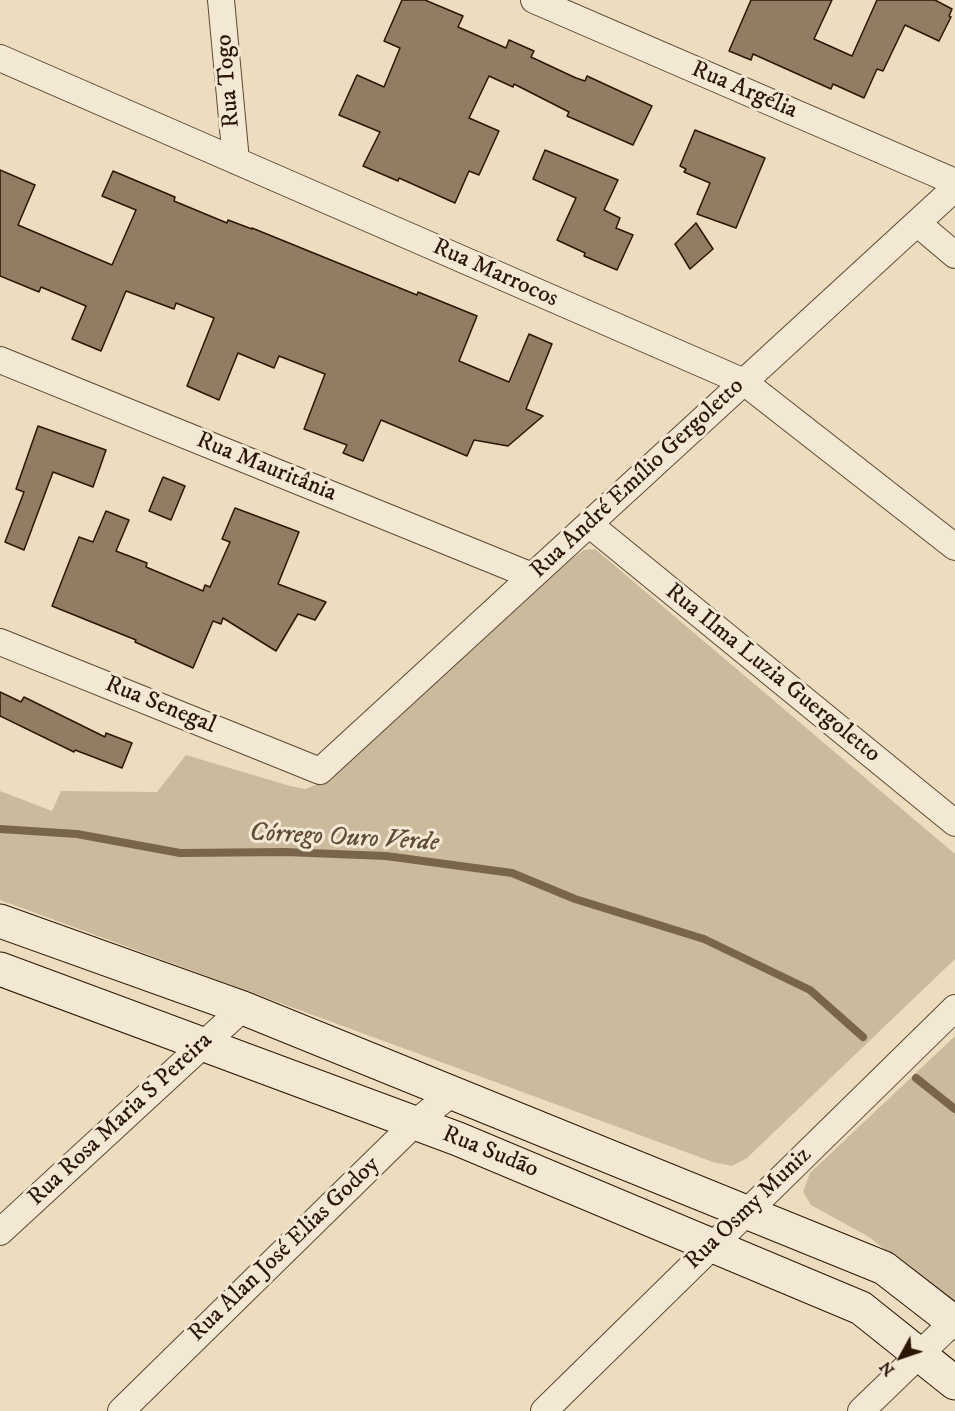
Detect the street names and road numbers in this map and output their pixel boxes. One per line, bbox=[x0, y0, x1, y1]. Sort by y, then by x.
street label: Rua Togo bbox=[211, 33, 247, 129]
street label: Rua Argélia bbox=[687, 56, 801, 126]
street label: Rua Marrocos bbox=[428, 233, 562, 315]
street label: Rua André Emílio Gergoletto bbox=[525, 373, 751, 585]
street label: Rua Mauritânia bbox=[192, 427, 340, 509]
street label: Rua Ilma Luzia Guergoletto bbox=[658, 578, 886, 770]
street label: Rua Senegal bbox=[100, 671, 220, 741]
street label: Rua Rosa Maria S Pereira bbox=[23, 1027, 219, 1213]
street label: Rua Sudão bbox=[438, 1121, 542, 1185]
street label: Rua Osmy Muniz bbox=[680, 1141, 818, 1277]
street label: Rua Alan José Elias Godoy bbox=[184, 1151, 386, 1349]

